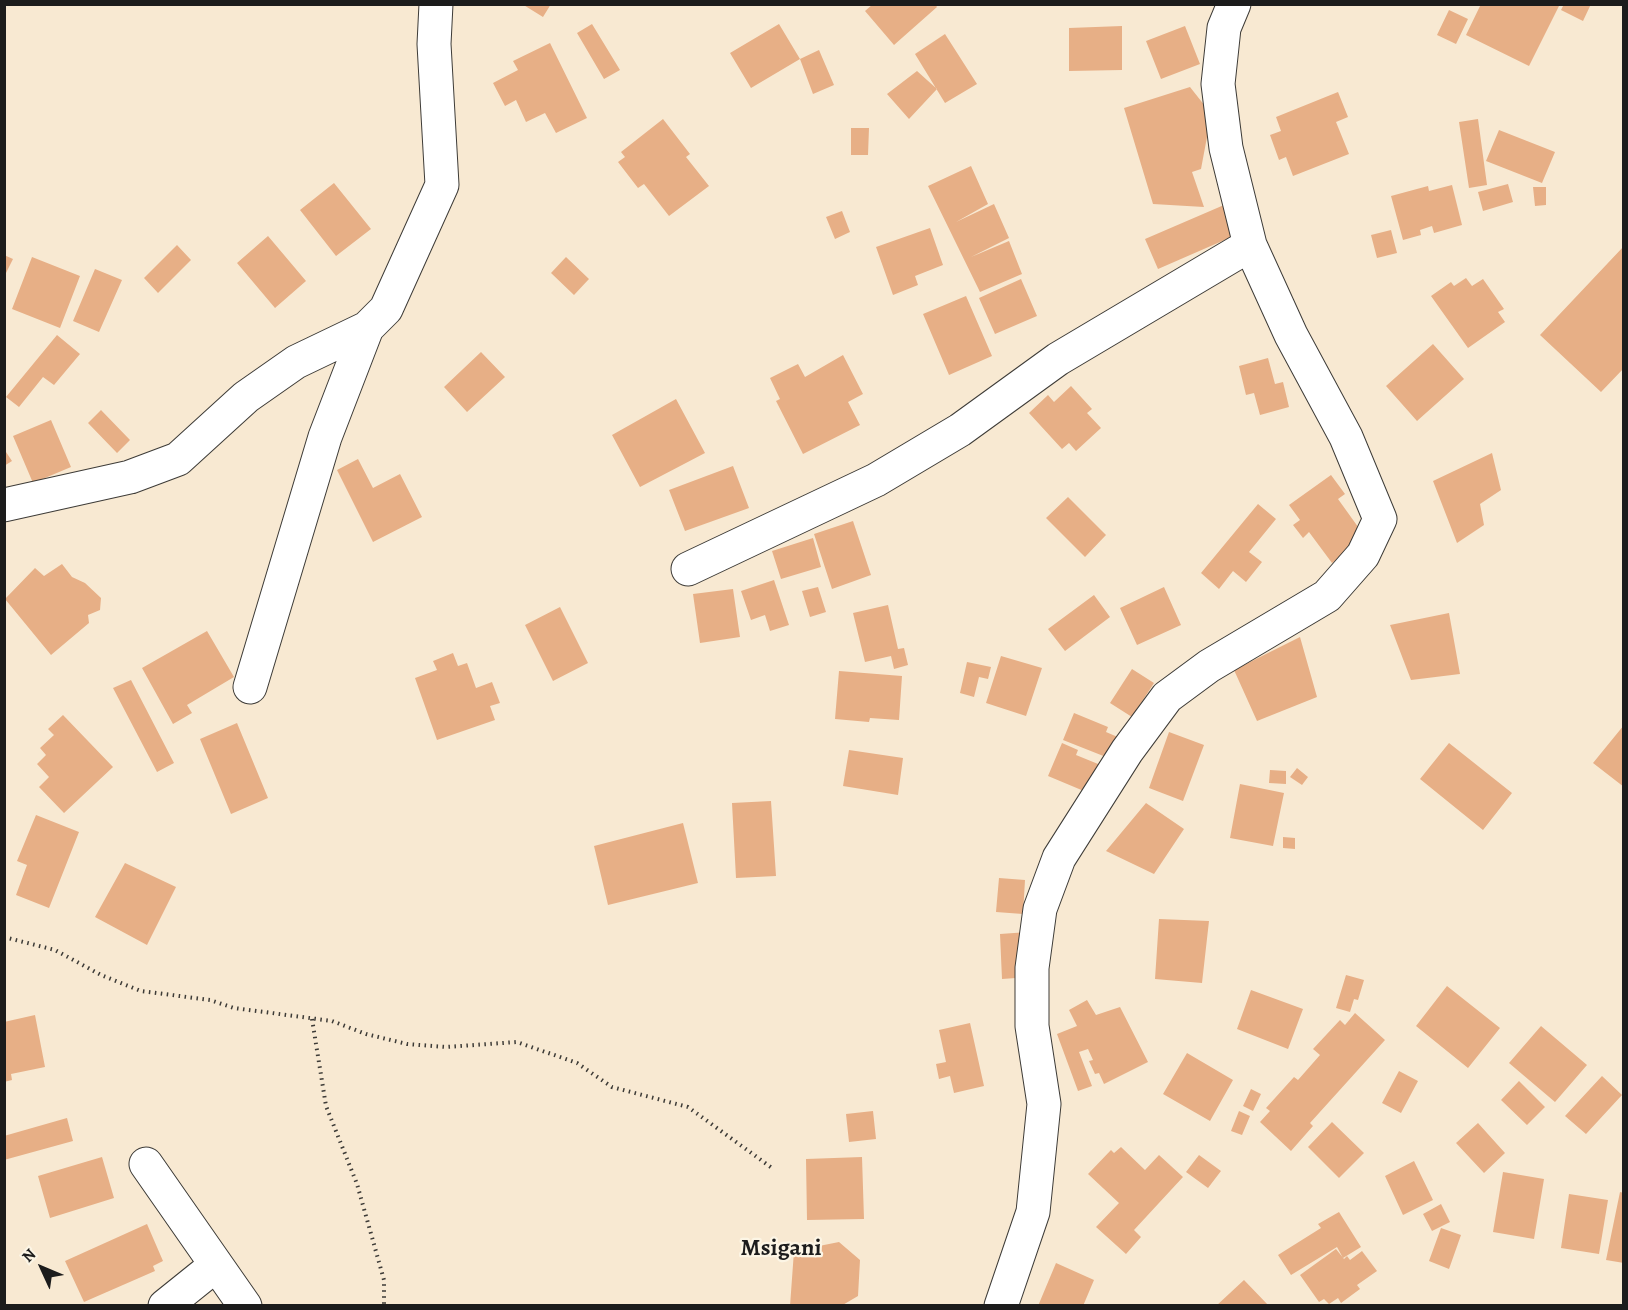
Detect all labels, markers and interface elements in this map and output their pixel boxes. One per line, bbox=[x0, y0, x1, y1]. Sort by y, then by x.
district label: Msigani bbox=[740, 1235, 822, 1263]
north arrow bbox=[12, 1238, 72, 1298]
text: N bbox=[17, 1244, 41, 1267]

